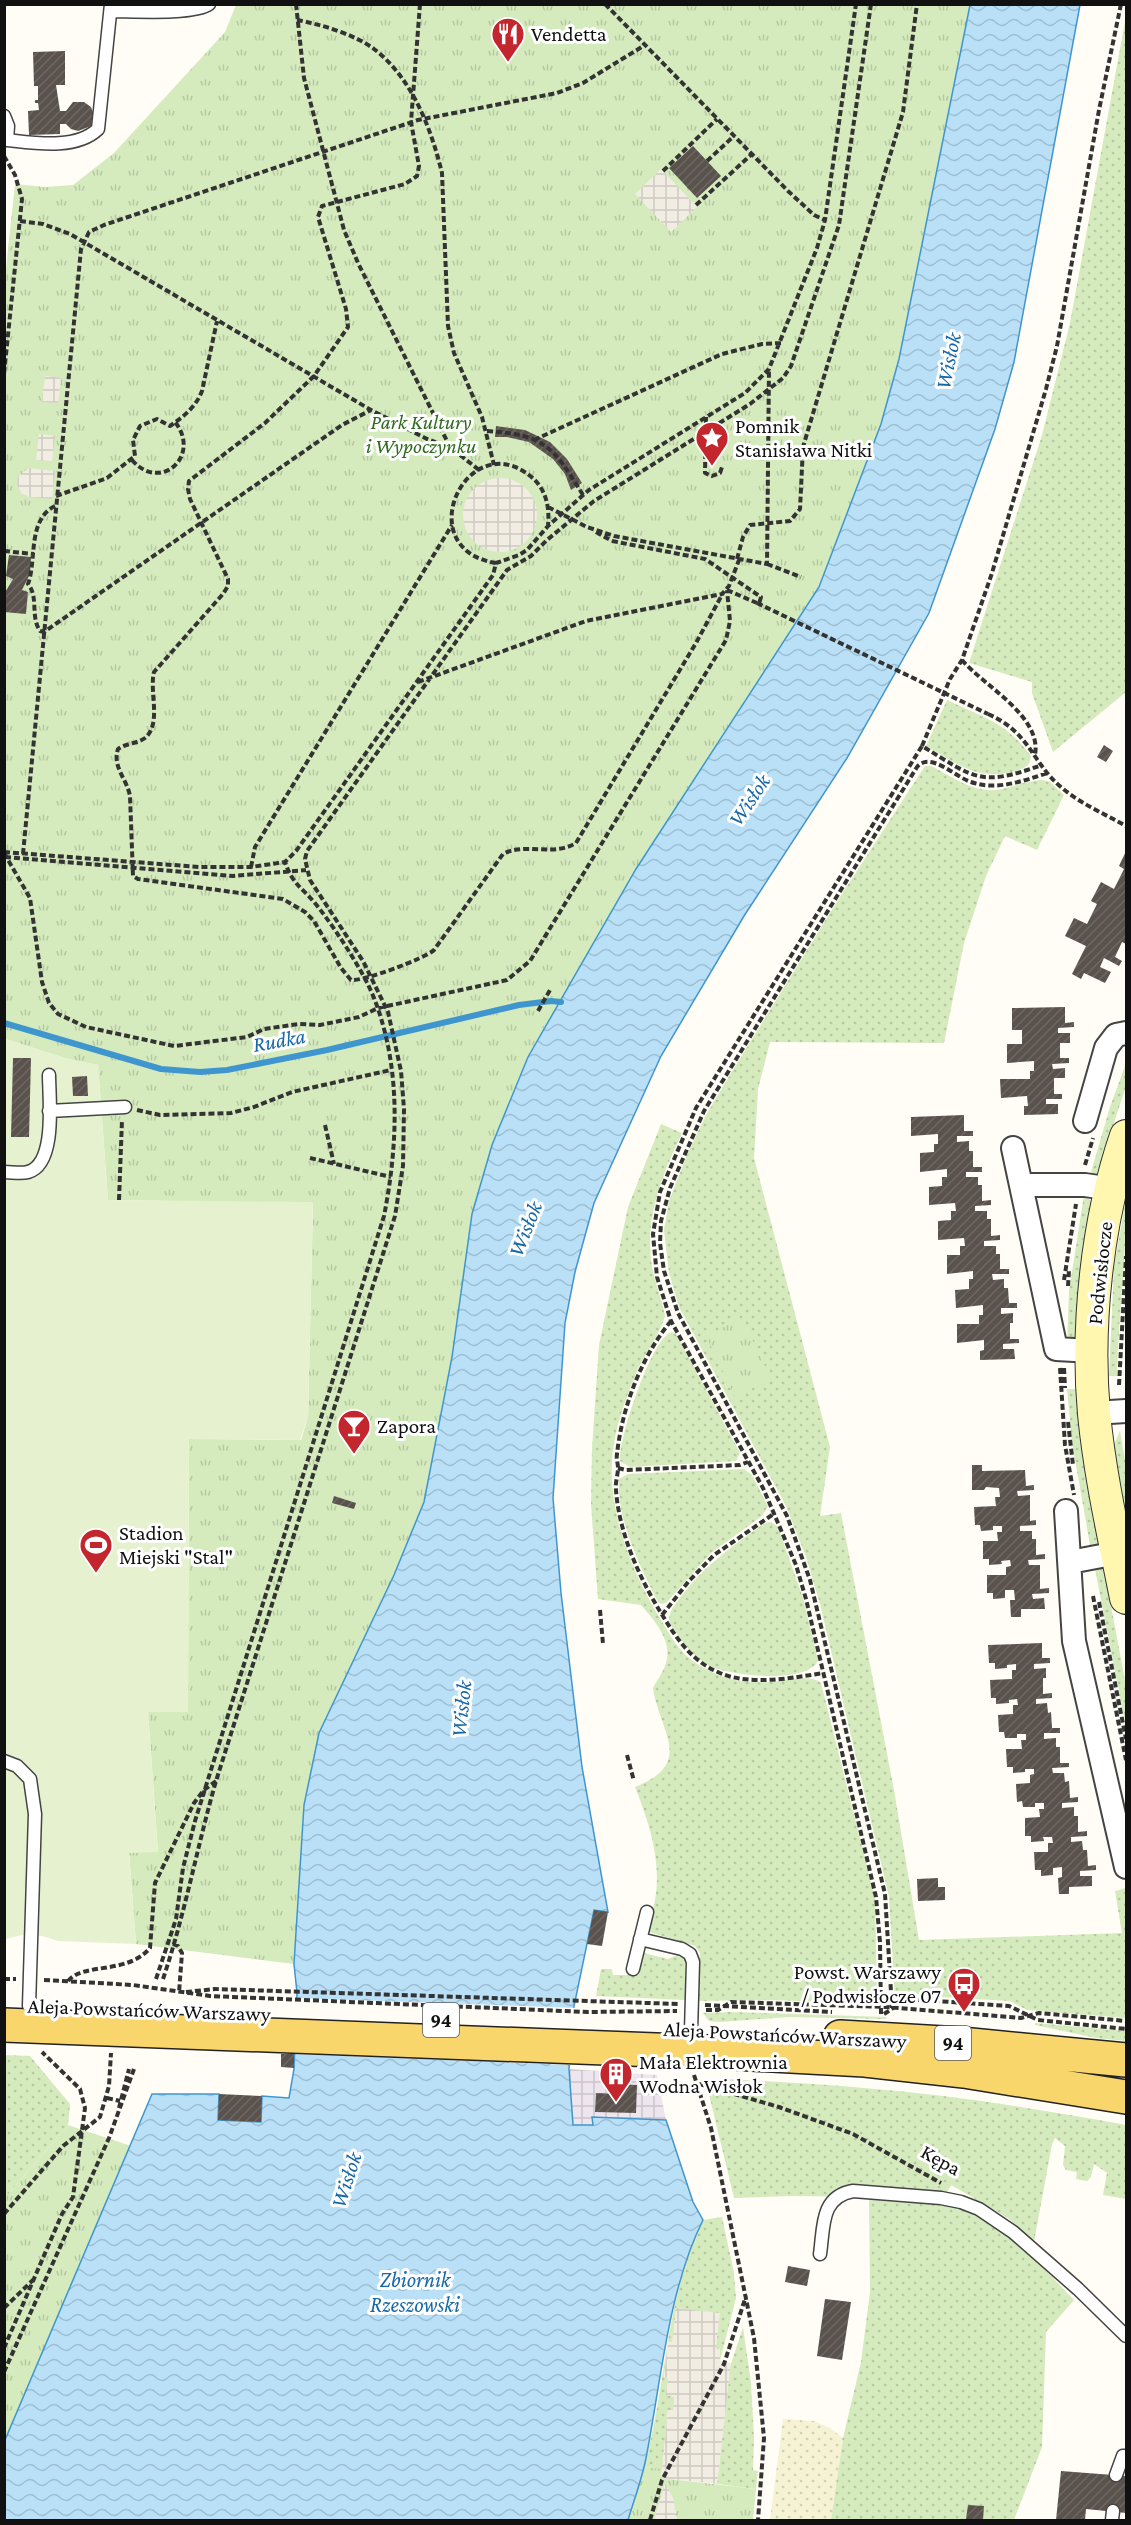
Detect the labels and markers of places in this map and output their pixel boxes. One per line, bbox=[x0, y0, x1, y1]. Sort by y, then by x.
restaurant icon: Vendetta bbox=[490, 16, 526, 63]
place label: Vendetta bbox=[531, 22, 607, 46]
place label: Pomnik Stanisława Nitki bbox=[735, 414, 873, 462]
place icon: Pomnik Stanisława Nitki bbox=[694, 420, 730, 467]
bar icon: Zapora bbox=[336, 1408, 372, 1455]
place label: Zapora bbox=[377, 1414, 436, 1438]
place label: Stadion Miejski "Stal" bbox=[119, 1521, 233, 1569]
sports icon: Stadion Miejski "Stal" bbox=[78, 1527, 114, 1574]
place label: Powst. Warszawy / Podwisłocze 07 bbox=[794, 1960, 941, 2008]
bus stop icon: Powst. Warszawy / Podwisłocze 07 bbox=[946, 1966, 982, 2013]
place label: Mała Elektrownia Wodna Wisłok bbox=[639, 2050, 788, 2098]
building icon: Mała Elektrownia Wodna Wisłok bbox=[598, 2056, 634, 2103]

